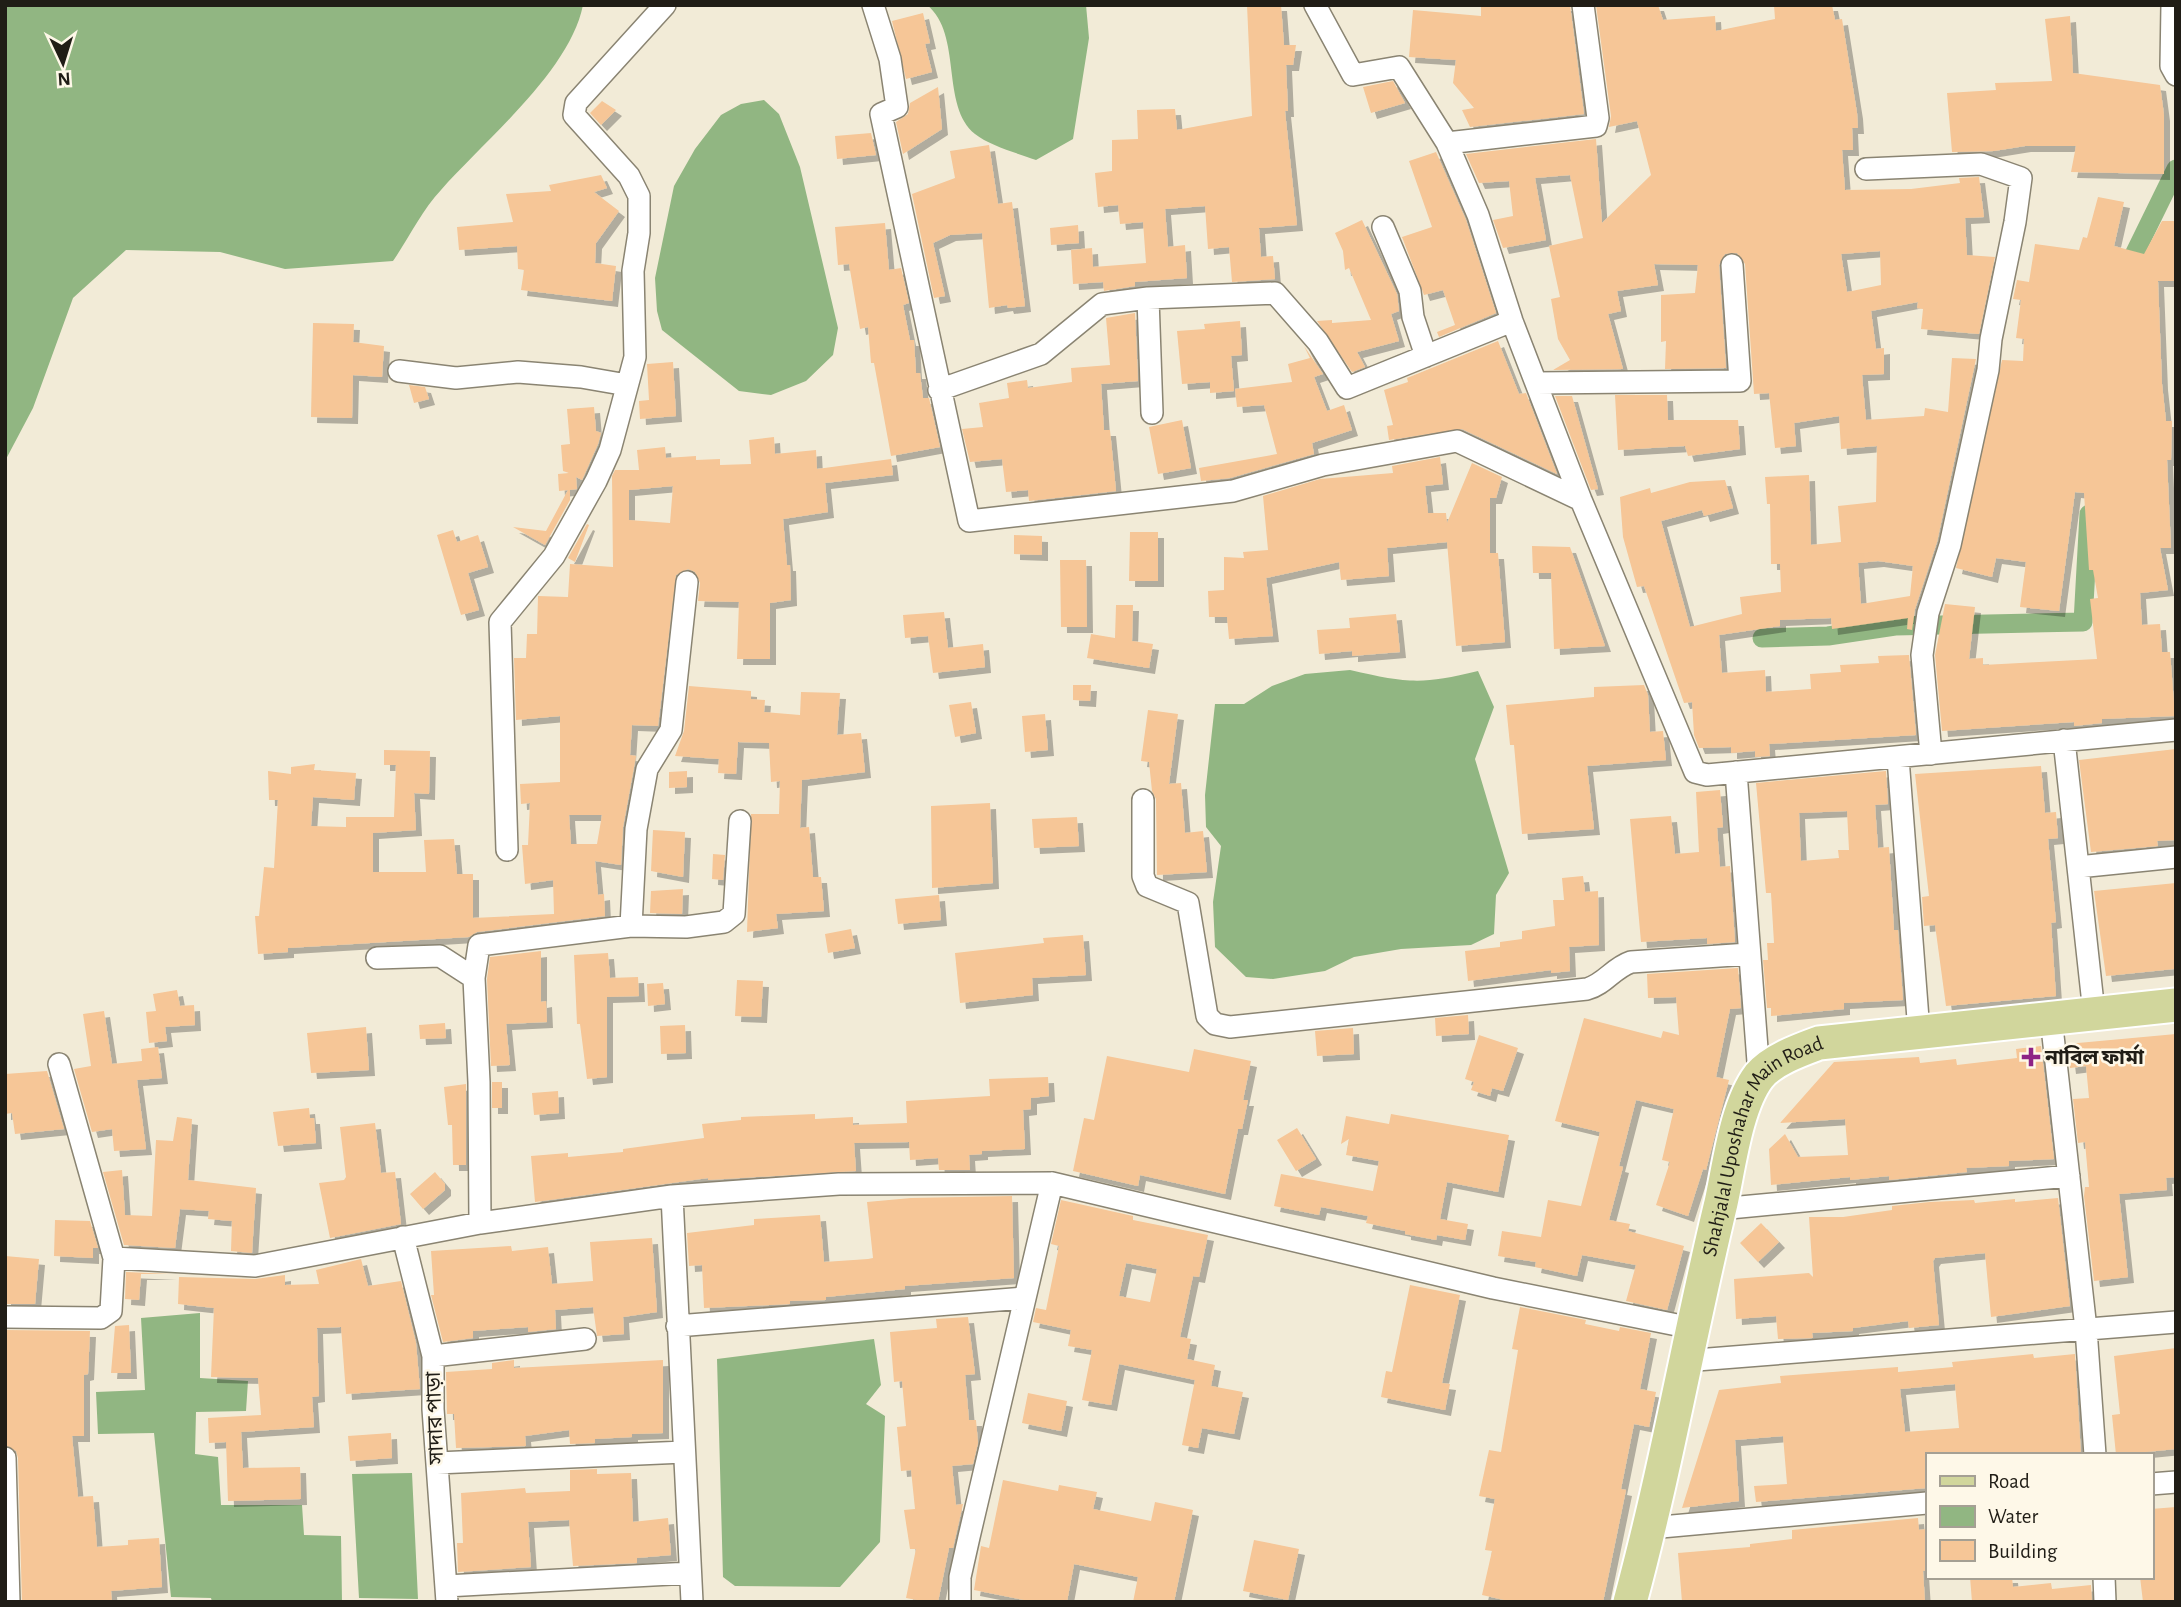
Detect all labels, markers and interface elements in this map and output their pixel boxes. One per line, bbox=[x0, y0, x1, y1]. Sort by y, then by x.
north arrow bbox=[28, 28, 98, 98]
text: N bbox=[57, 69, 71, 88]
street label: Shahjalal Uposhahar Main Road bbox=[1698, 1032, 1826, 1258]
place label: নাবিল ফার্মা bbox=[2044, 1044, 2145, 1068]
marker: নাবিল ফার্মা bbox=[2023, 1049, 2039, 1065]
street label: সাদার পাড়া bbox=[423, 1371, 447, 1466]
legend bbox=[1926, 1453, 2153, 1579]
text: Road bbox=[1988, 1471, 2030, 1492]
text: Water bbox=[1988, 1506, 2038, 1527]
text: Building bbox=[1988, 1541, 2058, 1562]

